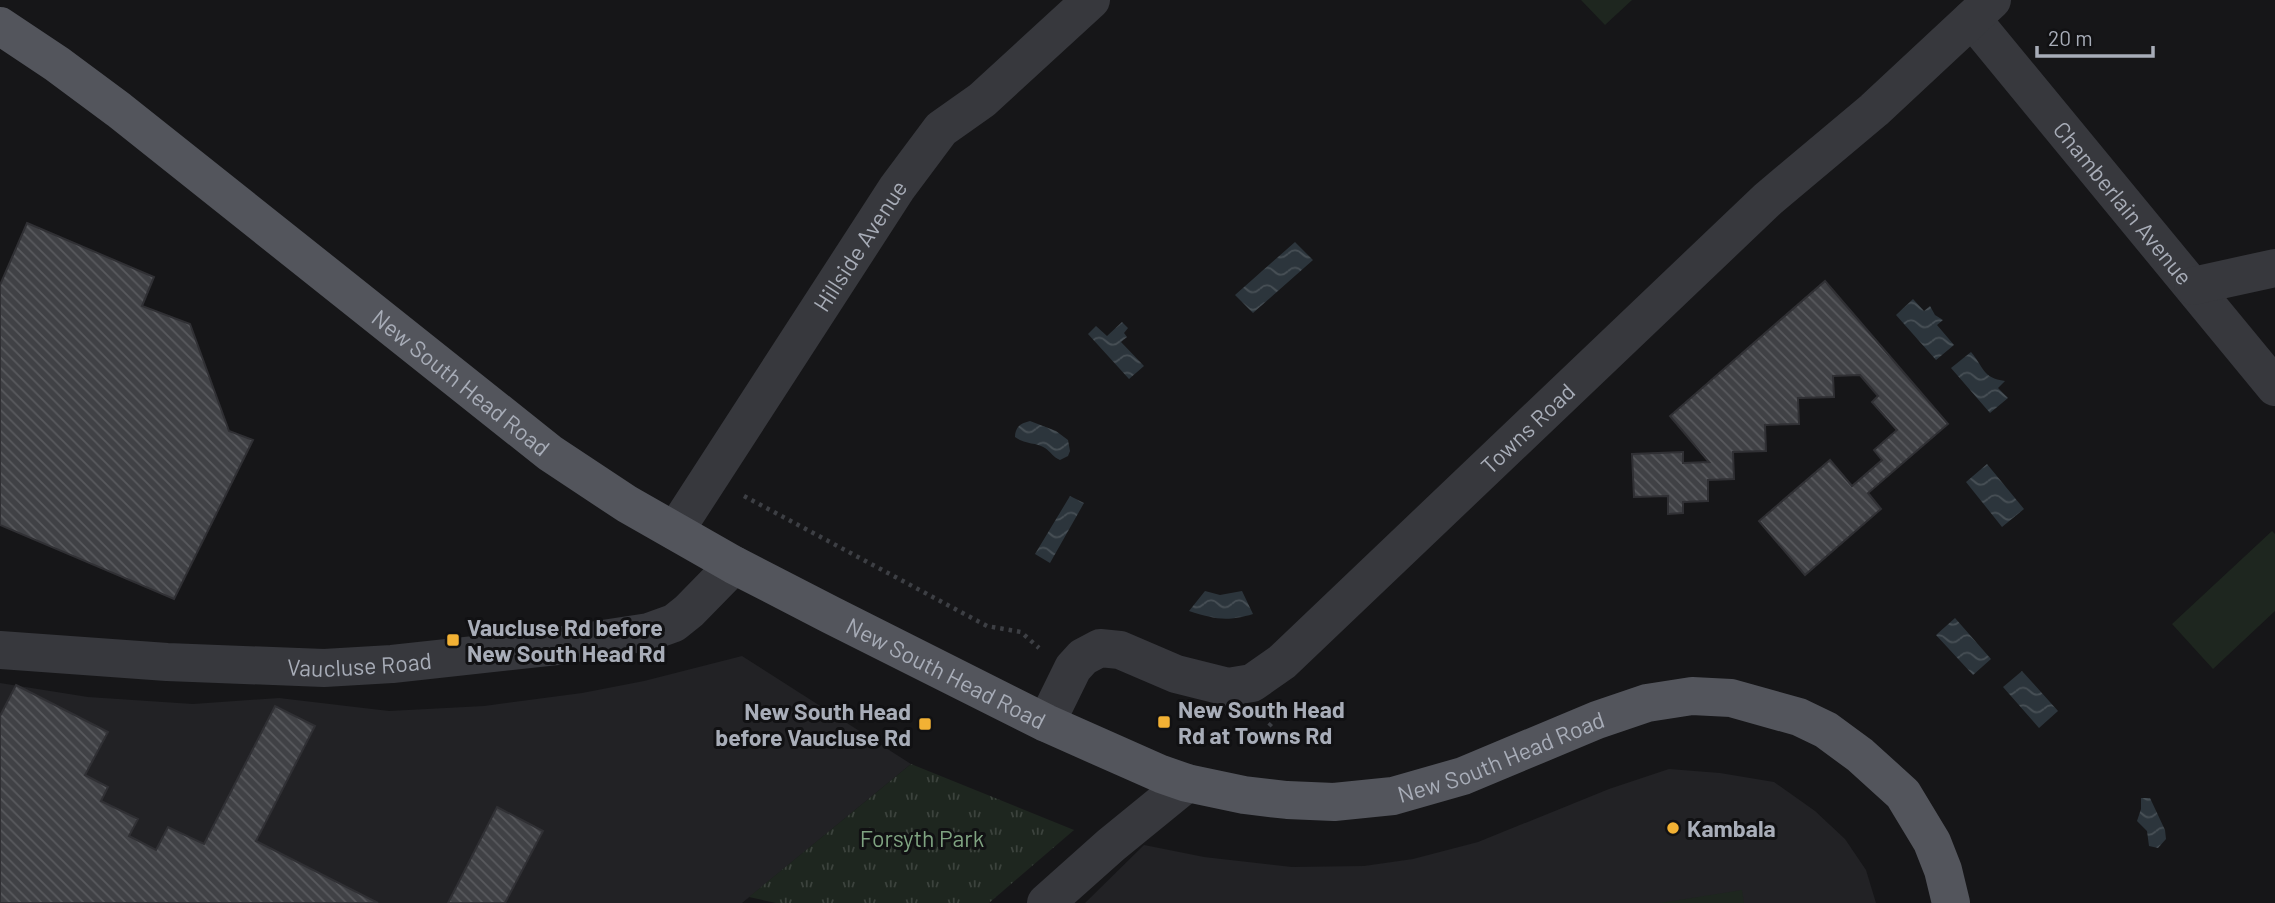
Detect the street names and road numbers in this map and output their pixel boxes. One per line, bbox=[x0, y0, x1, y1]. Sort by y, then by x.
street label: Chamberlain Avenue bbox=[2048, 115, 2199, 290]
street label: Hillside Avenue bbox=[807, 174, 912, 317]
street label: New South Head Road bbox=[367, 303, 556, 462]
street label: Towns Road bbox=[1475, 377, 1580, 479]
street label: New South Head Road bbox=[842, 611, 1050, 735]
street label: Vaucluse Road bbox=[286, 646, 433, 682]
street label: New South Head Road bbox=[1394, 705, 1608, 808]

